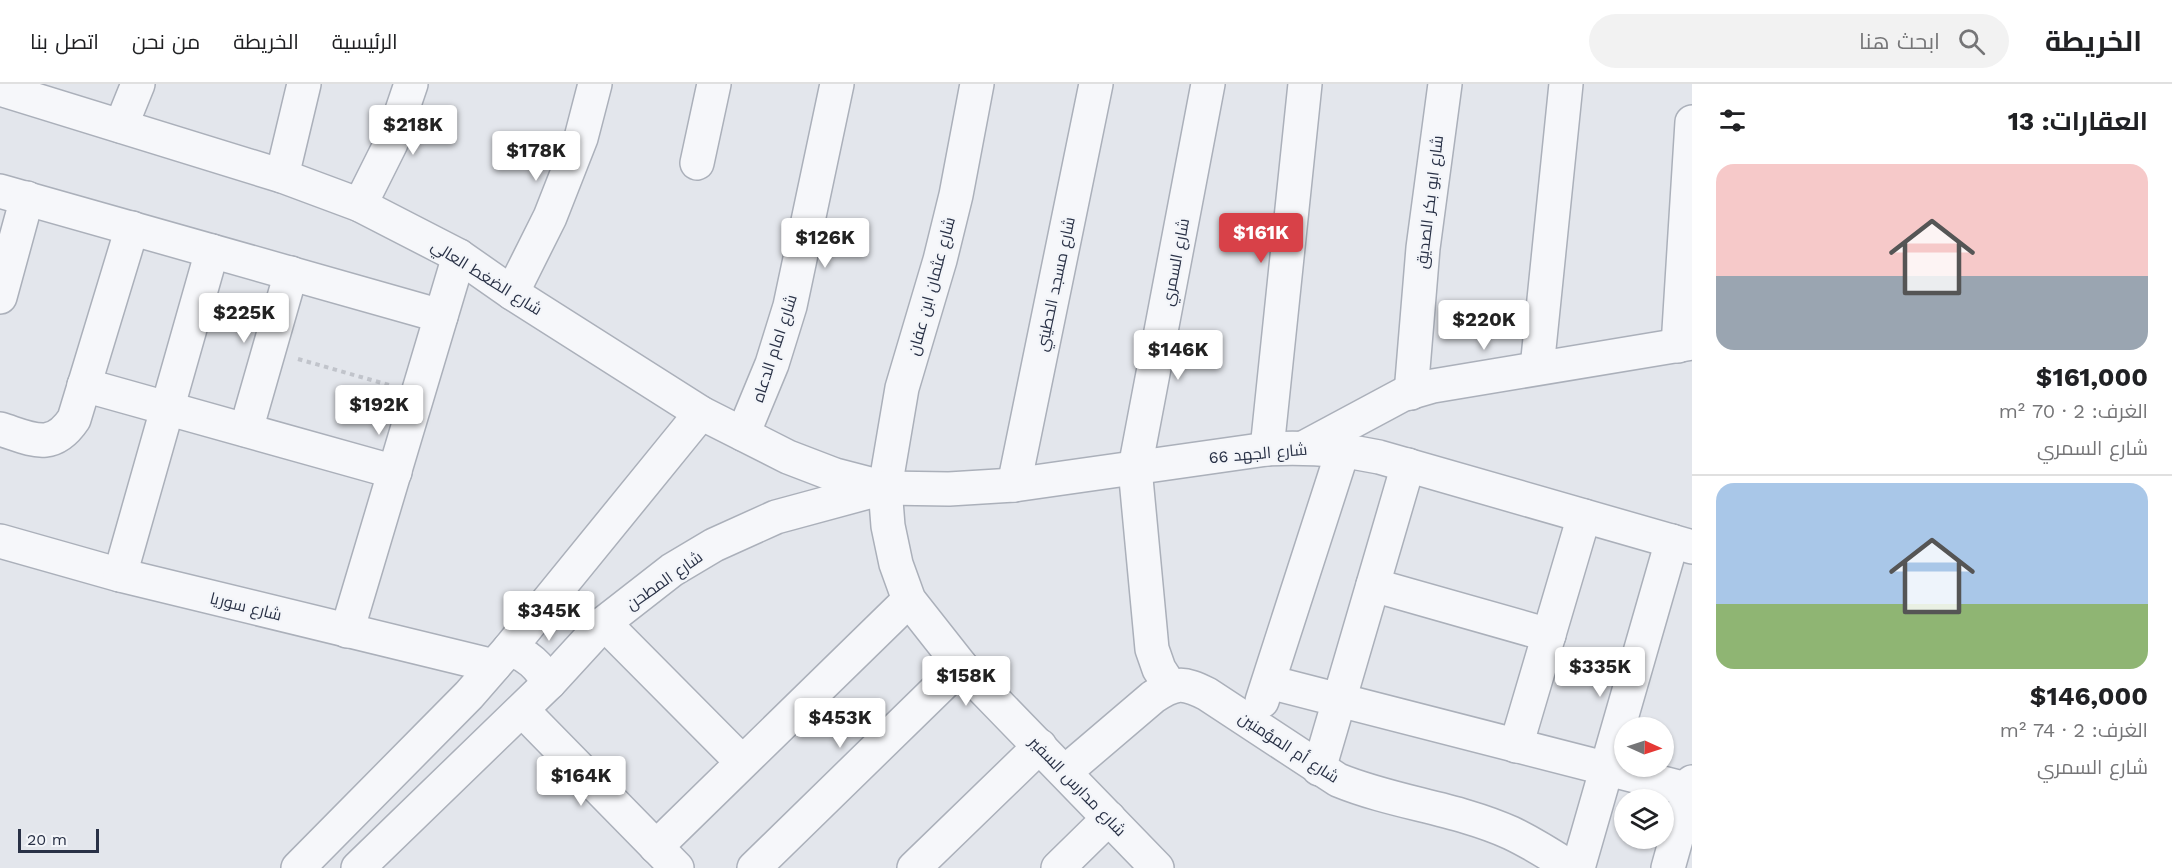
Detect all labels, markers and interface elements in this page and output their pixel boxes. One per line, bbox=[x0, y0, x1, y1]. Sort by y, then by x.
search box bbox=[1589, 14, 2009, 68]
icon: search bbox=[1955, 25, 1988, 58]
text: الخريطة bbox=[2045, 25, 2142, 58]
text: اتصل بنا bbox=[30, 29, 99, 54]
text: من نحن bbox=[132, 29, 200, 54]
text: الخريطة bbox=[233, 29, 299, 54]
text: الرئيسية bbox=[332, 29, 398, 54]
text: ابحث هنا bbox=[1859, 29, 1940, 54]
icon: filters bbox=[1716, 104, 1749, 137]
pin: $218K bbox=[371, 105, 455, 156]
text: العقارات: 13 bbox=[2008, 106, 2148, 136]
text: $218K bbox=[383, 112, 443, 136]
pin: $178K bbox=[494, 131, 578, 182]
street label: شارع ابو بكر الصديق bbox=[1412, 134, 1449, 270]
text: $178K bbox=[506, 138, 566, 162]
icon: home bbox=[1878, 203, 1986, 311]
pin: $161K bbox=[1219, 213, 1303, 264]
street label: شارع عثمان ابن عفان bbox=[904, 215, 961, 358]
street label: شارع مسجد الحطيني bbox=[1032, 215, 1083, 354]
street label: شارع السمري bbox=[1158, 217, 1197, 308]
pin: $126K bbox=[783, 218, 867, 269]
text: $161K bbox=[1233, 220, 1289, 244]
text: $126K bbox=[795, 225, 855, 249]
street label: شارع الضغط العالي bbox=[426, 236, 546, 323]
street label: شارع امام الدعاه bbox=[748, 292, 803, 405]
pin: $225K bbox=[202, 293, 286, 344]
text: $225K bbox=[213, 300, 275, 324]
pin: $220K bbox=[1442, 300, 1526, 351]
text: $220K bbox=[1452, 307, 1516, 331]
pin: $146K bbox=[1136, 330, 1220, 381]
text: $146K bbox=[1148, 337, 1208, 361]
text: $161,000 bbox=[2036, 362, 2148, 392]
pin: $192K bbox=[337, 385, 421, 436]
text: $192K bbox=[349, 392, 409, 416]
text: الغرف: 2 · 70 m² bbox=[1999, 399, 2148, 423]
text: شارع السمري bbox=[2037, 436, 2148, 460]
street label: شارع الجهد 66 bbox=[1208, 440, 1308, 469]
icon: home bbox=[1878, 522, 1986, 630]
street label: شارع المطحن bbox=[622, 547, 707, 615]
street label: شارع سوريا bbox=[207, 588, 284, 627]
pin: $345K bbox=[507, 591, 591, 642]
text: $345K bbox=[517, 598, 581, 622]
pin: $335K bbox=[1558, 647, 1642, 698]
text: $335K bbox=[1569, 654, 1631, 678]
pin: $158K bbox=[924, 656, 1008, 707]
text: $158K bbox=[936, 663, 996, 687]
text: $146,000 bbox=[2030, 681, 2148, 711]
pin: $453K bbox=[798, 698, 882, 749]
text: $453K bbox=[808, 705, 872, 729]
street label: شارع أم المؤمنين bbox=[1234, 708, 1342, 789]
north arrow bbox=[1614, 717, 1674, 777]
map controls bbox=[1614, 717, 1674, 849]
text: الغرف: 2 · 74 m² bbox=[2000, 718, 2148, 742]
street label: شارع مدارس السفير bbox=[1023, 732, 1130, 841]
text: شارع السمري bbox=[2037, 755, 2148, 779]
pin: $164K bbox=[539, 756, 623, 807]
text: $164K bbox=[551, 763, 611, 787]
button: layers bbox=[1614, 789, 1674, 849]
scale bar bbox=[18, 826, 99, 854]
text: 20 m bbox=[27, 830, 67, 849]

